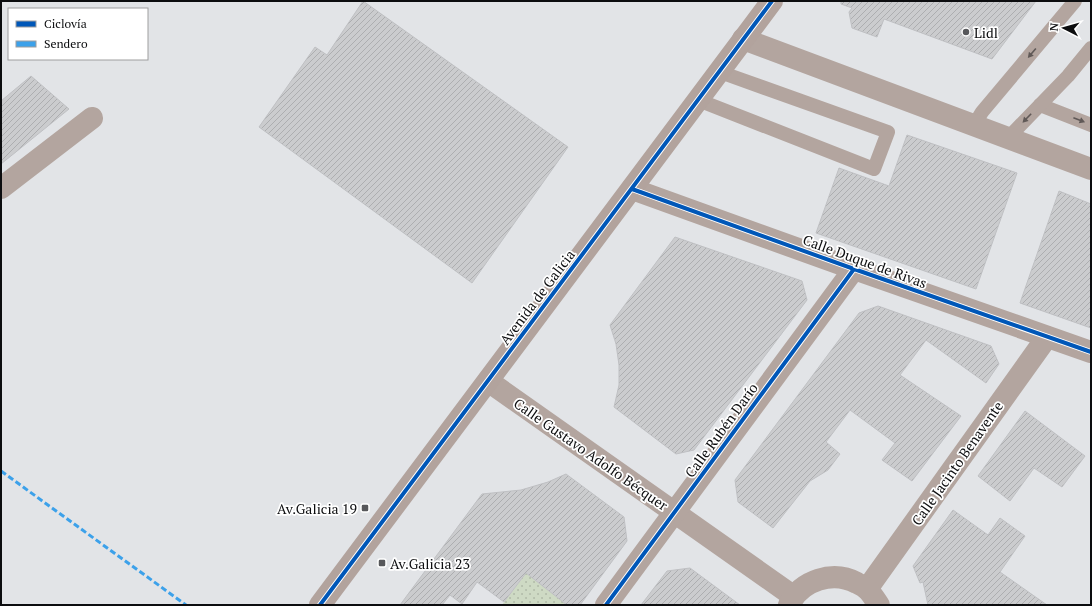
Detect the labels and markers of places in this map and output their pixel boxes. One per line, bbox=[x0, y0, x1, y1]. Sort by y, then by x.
place label: Lidl bbox=[974, 23, 998, 42]
marker: Lidl bbox=[961, 27, 971, 37]
place label: Av.Galicia 19 bbox=[277, 499, 357, 518]
marker: Av.Galicia 19 bbox=[360, 503, 370, 513]
place label: Av.Galicia 23 bbox=[390, 554, 470, 573]
marker: Av.Galicia 23 bbox=[377, 558, 387, 568]

